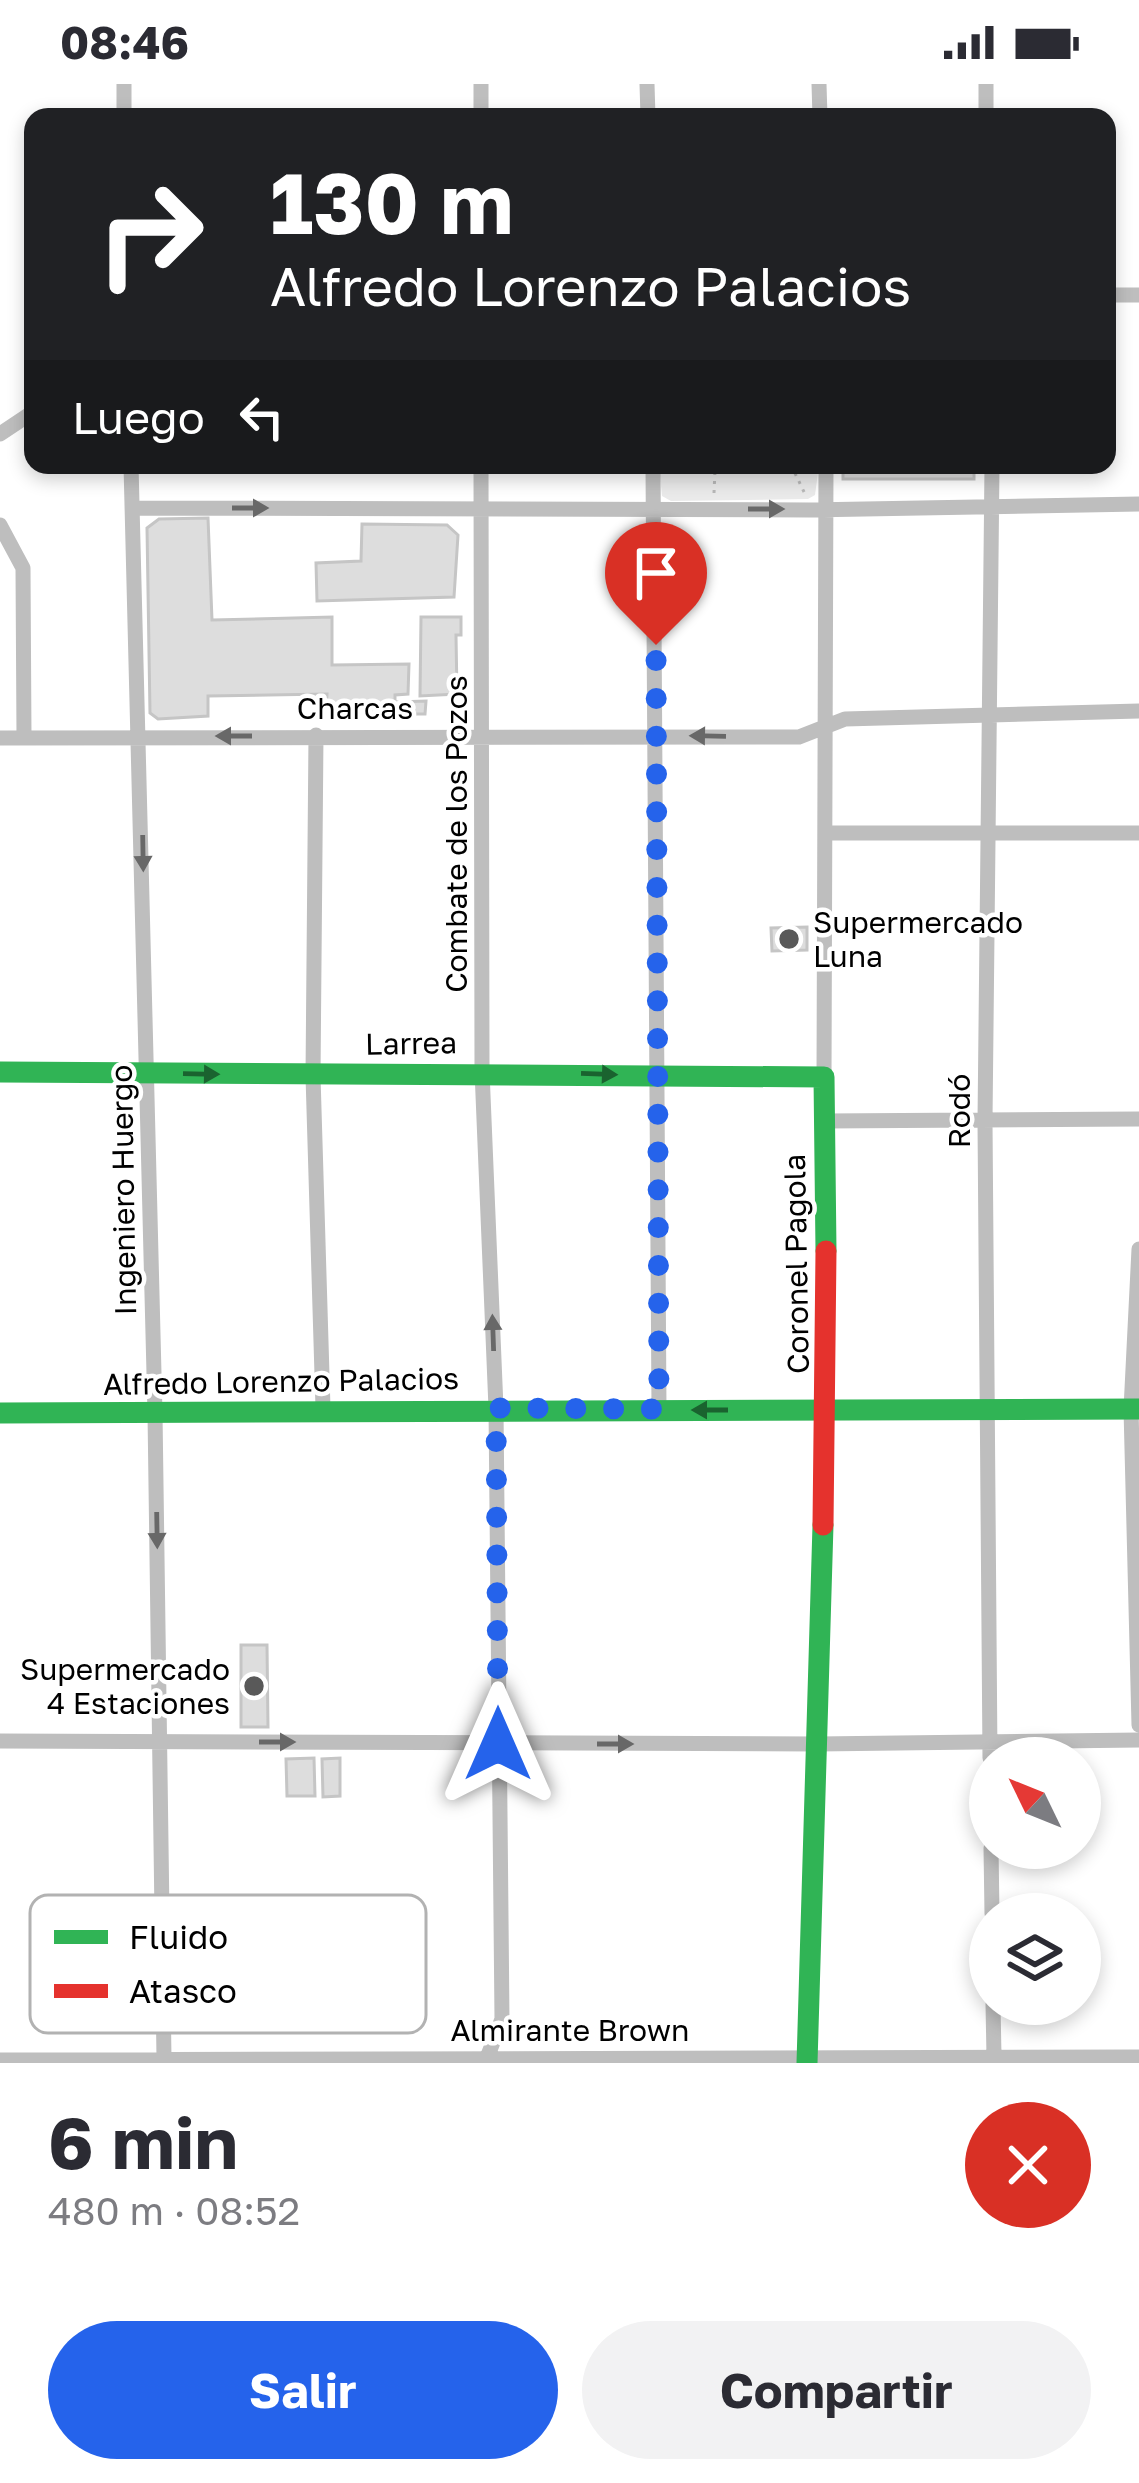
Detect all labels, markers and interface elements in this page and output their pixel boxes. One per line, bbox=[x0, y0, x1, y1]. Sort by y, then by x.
text: 08:46 bbox=[60, 15, 189, 69]
text: 130 m bbox=[270, 152, 514, 252]
icon: right bbox=[72, 156, 228, 312]
text: Alfredo Lorenzo Palacios bbox=[270, 253, 911, 318]
icon: left bbox=[229, 384, 295, 450]
text: Luego bbox=[72, 390, 205, 444]
one-way arrow bbox=[232, 498, 270, 518]
one-way arrow bbox=[748, 499, 786, 519]
pin bbox=[605, 522, 707, 645]
icon: arrive bbox=[623, 540, 689, 606]
street label: Combate de los Pozos bbox=[438, 675, 474, 993]
street label: Charcas bbox=[297, 690, 413, 726]
one-way arrow bbox=[214, 726, 252, 746]
one-way arrow bbox=[688, 727, 726, 746]
one-way arrow bbox=[133, 835, 153, 873]
place label: Supermercado Luna bbox=[813, 904, 1023, 974]
marker: Supermercado Luna bbox=[776, 926, 802, 952]
street label: Larrea bbox=[365, 1024, 457, 1062]
street label: Ingeniero Huergo bbox=[103, 1064, 143, 1316]
one-way arrow bbox=[183, 1064, 221, 1084]
one-way arrow bbox=[581, 1065, 619, 1084]
street label: Rodó bbox=[941, 1074, 977, 1148]
street label: Coronel Pagola bbox=[776, 1154, 816, 1374]
one-way arrow bbox=[483, 1313, 502, 1351]
street label: Alfredo Lorenzo Palacios bbox=[103, 1360, 459, 1402]
one-way arrow bbox=[690, 1400, 728, 1420]
one-way arrow bbox=[147, 1512, 167, 1550]
place label: Supermercado 4 Estaciones bbox=[20, 1651, 230, 1721]
marker: Supermercado 4 Estaciones bbox=[241, 1673, 267, 1699]
position arrow bbox=[435, 1681, 561, 1807]
one-way arrow bbox=[259, 1732, 297, 1752]
one-way arrow bbox=[597, 1734, 635, 1754]
north arrow bbox=[969, 1737, 1101, 1869]
map controls bbox=[969, 1737, 1101, 2025]
button: layers bbox=[969, 1893, 1101, 2025]
legend bbox=[30, 1895, 426, 2033]
text: Fluido bbox=[129, 1917, 228, 1956]
text: Atasco bbox=[129, 1971, 237, 2010]
street label: Almirante Brown bbox=[450, 2012, 690, 2048]
text: 6 min bbox=[48, 2098, 238, 2185]
button: close bbox=[965, 2102, 1091, 2228]
text: 480 m · 08:52 bbox=[48, 2187, 300, 2234]
button: Salir bbox=[48, 2321, 558, 2459]
button: Compartir bbox=[582, 2321, 1091, 2459]

